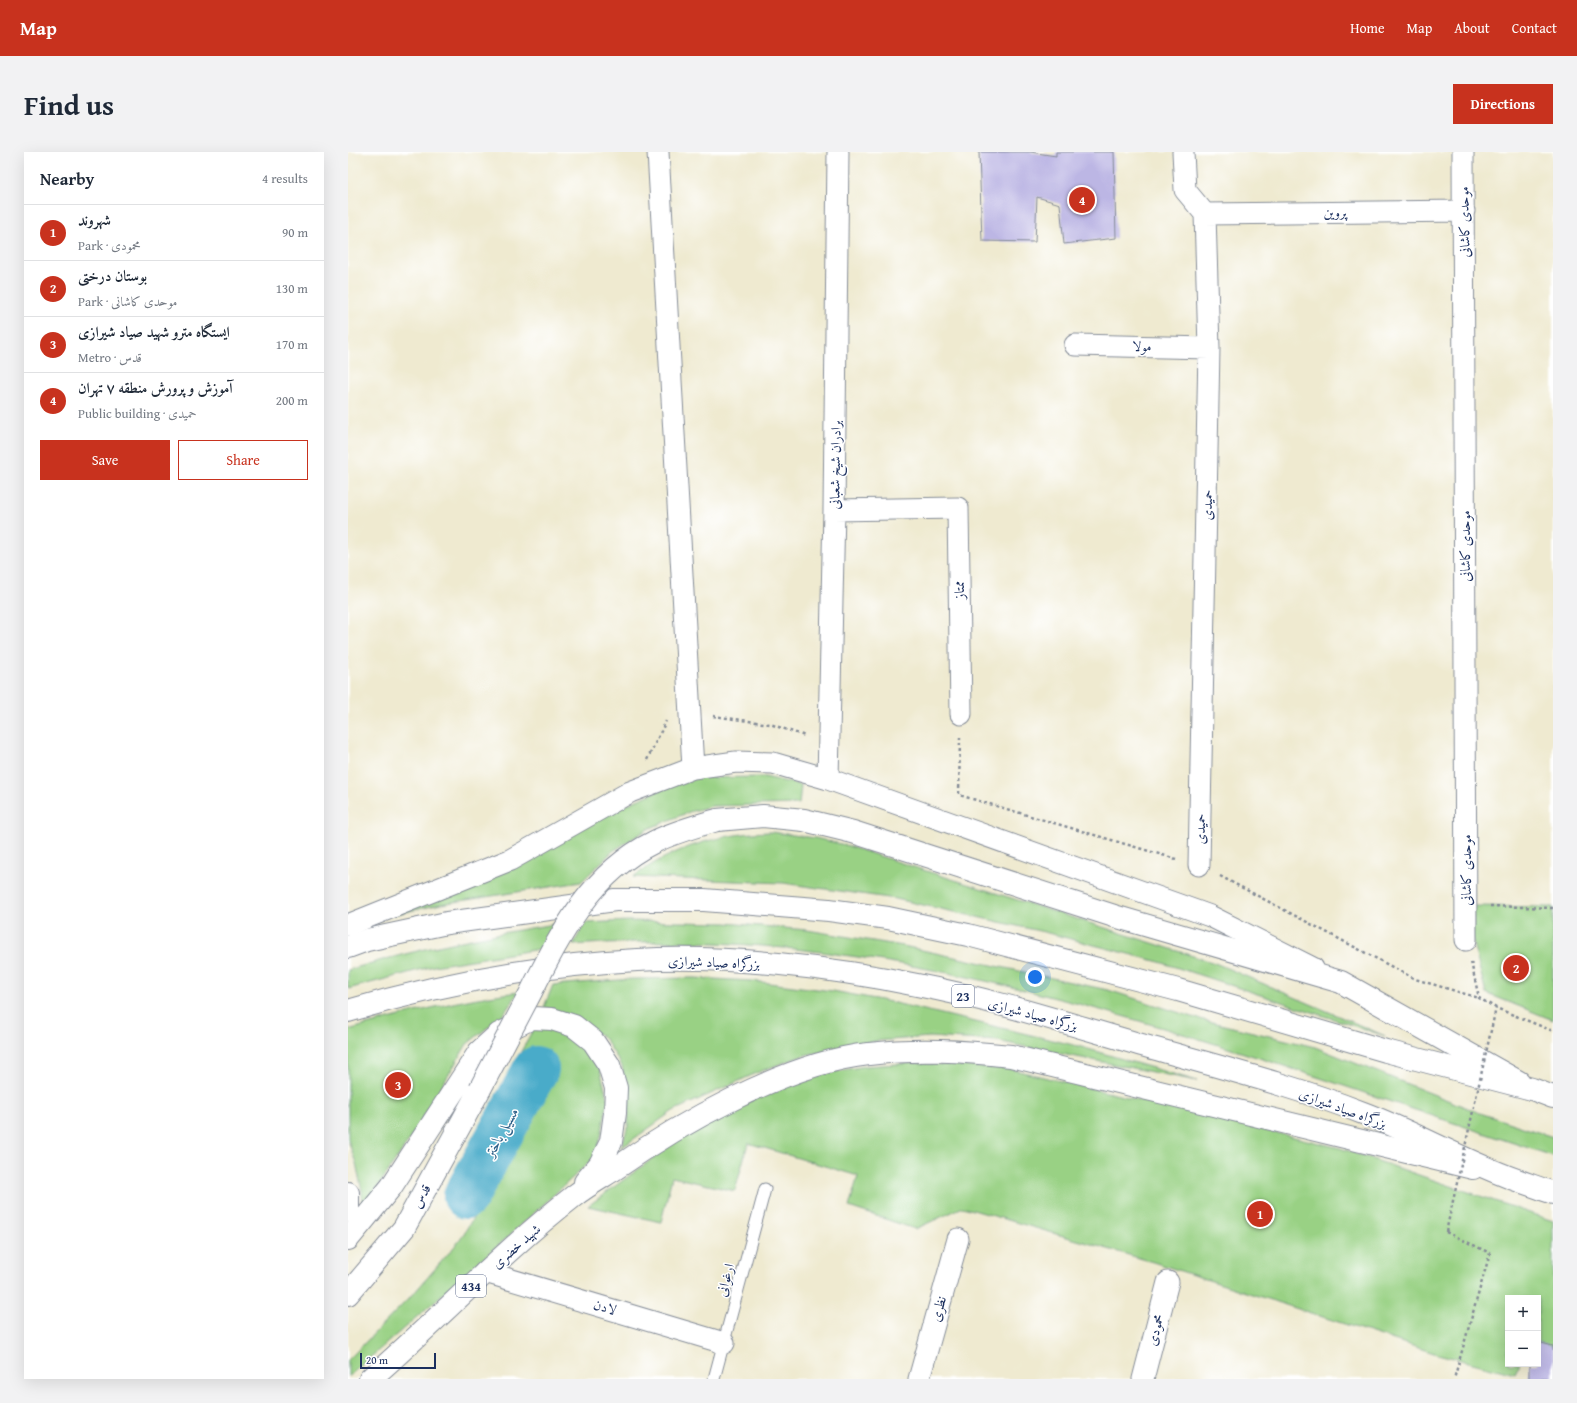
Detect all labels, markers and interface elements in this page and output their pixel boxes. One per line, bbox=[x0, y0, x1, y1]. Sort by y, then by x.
text: Map bbox=[20, 14, 57, 42]
text: Home bbox=[1350, 18, 1385, 38]
text: Map bbox=[1407, 18, 1432, 38]
text: About bbox=[1454, 18, 1490, 38]
text: Contact bbox=[1512, 18, 1557, 38]
text: Find us bbox=[24, 84, 114, 125]
button: Directions bbox=[1453, 84, 1553, 124]
text: Nearby bbox=[40, 166, 94, 191]
text: 4 results bbox=[262, 169, 308, 188]
pin: 4 bbox=[1069, 185, 1095, 215]
street label: موحدی کاشانی bbox=[1453, 186, 1475, 258]
street label: پروین bbox=[1323, 202, 1348, 222]
text: شهروند bbox=[78, 209, 111, 230]
text: 1 bbox=[50, 223, 56, 242]
text: 90 m bbox=[282, 223, 308, 242]
text: Park · محمودی bbox=[78, 236, 141, 255]
text: بوستان درختی bbox=[78, 265, 147, 286]
text: 2 bbox=[50, 279, 56, 298]
text: 130 m bbox=[276, 279, 308, 298]
text: Park · موحدی کاشانی bbox=[78, 292, 177, 311]
text: ایستگاه مترو شهید صیاد شیرازی bbox=[78, 321, 230, 342]
text: 3 bbox=[50, 335, 56, 354]
text: 170 m bbox=[276, 335, 308, 354]
street label: مولا bbox=[1132, 336, 1152, 356]
text: Metro · قدس bbox=[78, 348, 142, 367]
text: آموزش و پرورش منطقه ۷ تهران bbox=[78, 377, 233, 398]
text: 4 bbox=[50, 391, 56, 410]
text: 200 m bbox=[276, 391, 308, 410]
text: Public building · حمیدی bbox=[78, 404, 197, 423]
street label: برادران شیخ شعبانی bbox=[824, 420, 849, 510]
button: Save bbox=[40, 440, 170, 480]
button: Share bbox=[178, 440, 308, 480]
street label: حمیدی bbox=[1197, 489, 1217, 521]
street label: موحدی کاشانی bbox=[1455, 510, 1475, 582]
street label: ممتاز bbox=[949, 581, 969, 601]
street label: حمیدی bbox=[1190, 813, 1210, 845]
street label: موحدی کاشانی bbox=[1456, 834, 1476, 906]
street label: بزرگراه صیاد شیرازی bbox=[668, 950, 761, 974]
pin: 2 bbox=[1503, 953, 1529, 983]
your location bbox=[1025, 967, 1045, 987]
road number: 23 bbox=[952, 985, 974, 1007]
street label: بزرگراه صیاد شیرازی bbox=[986, 992, 1081, 1036]
pin: 3 bbox=[385, 1070, 411, 1100]
street label: بزرگراه صیاد شیرازی bbox=[1296, 1083, 1390, 1133]
water label: مسیل باختر bbox=[478, 1103, 524, 1162]
street label: قدس bbox=[406, 1180, 436, 1212]
pin: 1 bbox=[1247, 1199, 1273, 1229]
street label: شهید خضری bbox=[487, 1219, 545, 1273]
street label: ارغوانی bbox=[711, 1261, 739, 1299]
road number: 434 bbox=[456, 1275, 486, 1297]
street label: لادن bbox=[591, 1294, 619, 1320]
street label: نظری bbox=[925, 1294, 951, 1324]
map controls bbox=[1505, 1295, 1541, 1367]
button: + bbox=[1505, 1295, 1541, 1331]
street label: محمودی bbox=[1141, 1312, 1169, 1348]
button: − bbox=[1505, 1331, 1541, 1367]
scale bar bbox=[360, 1351, 436, 1370]
text: 20 m bbox=[366, 1352, 388, 1368]

